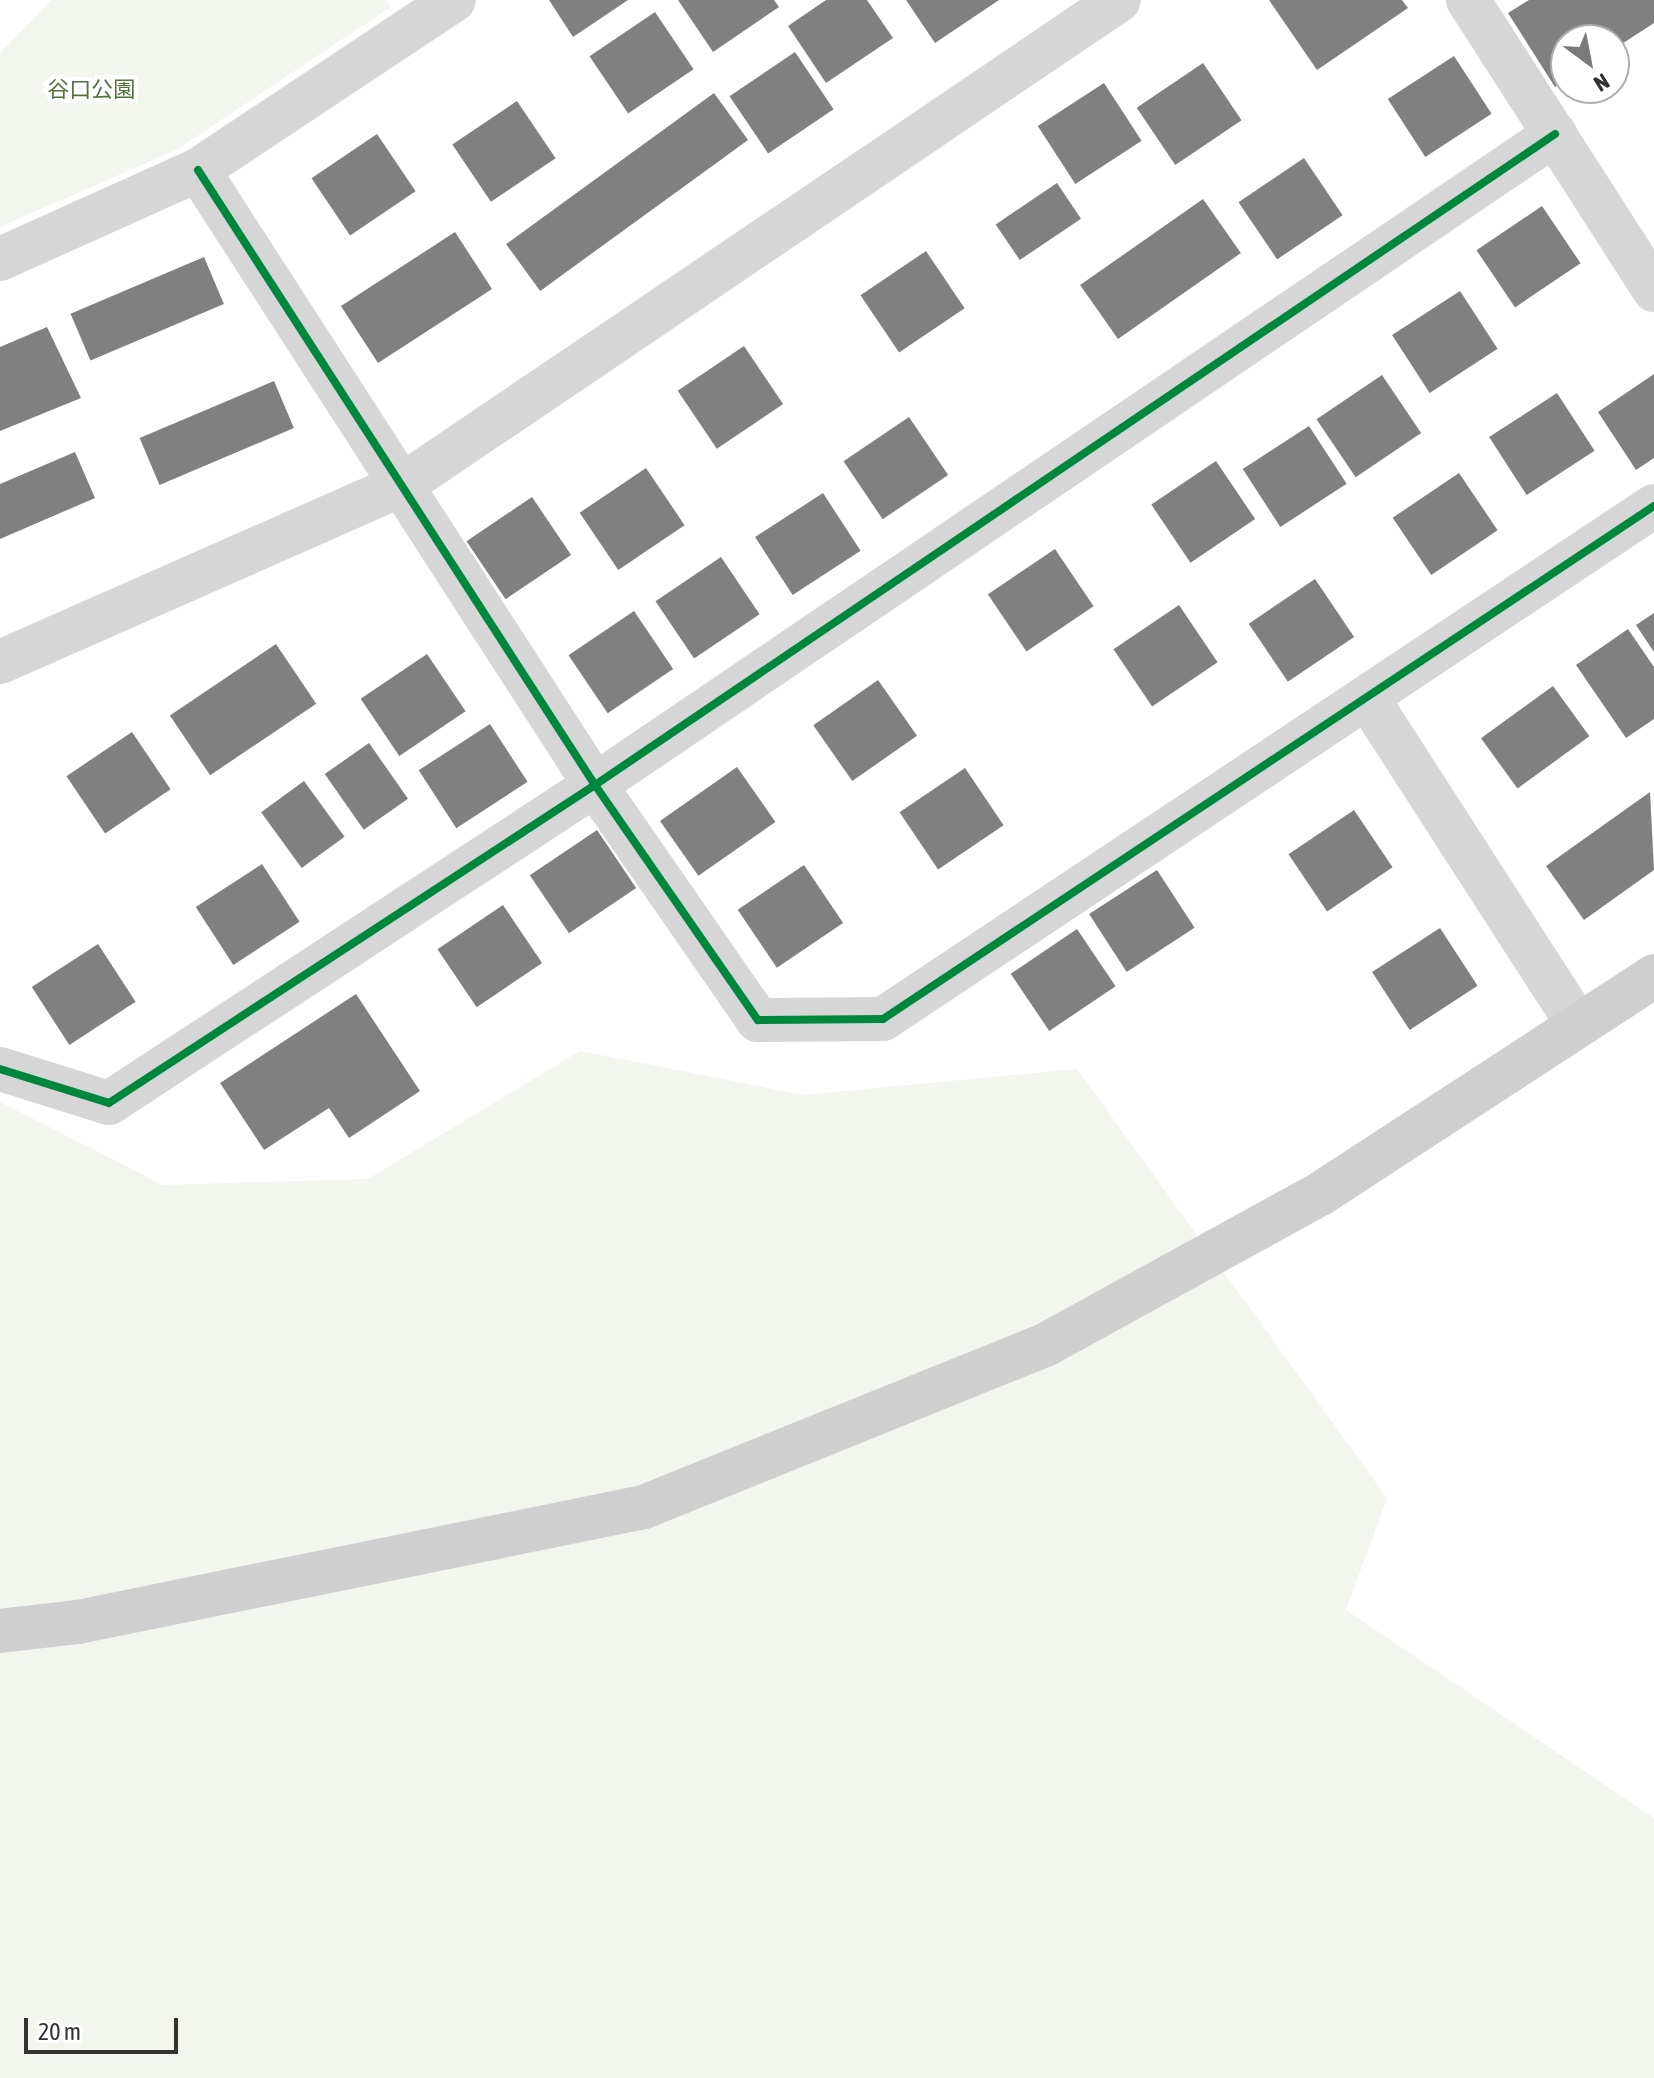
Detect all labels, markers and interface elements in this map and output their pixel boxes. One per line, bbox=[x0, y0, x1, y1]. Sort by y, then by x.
north arrow bbox=[1550, 24, 1630, 104]
text: N bbox=[1589, 68, 1614, 97]
park label: 谷口公園 bbox=[47, 77, 135, 103]
scale bar bbox=[28, 2002, 182, 2052]
text: 20 m bbox=[38, 2018, 81, 2045]

